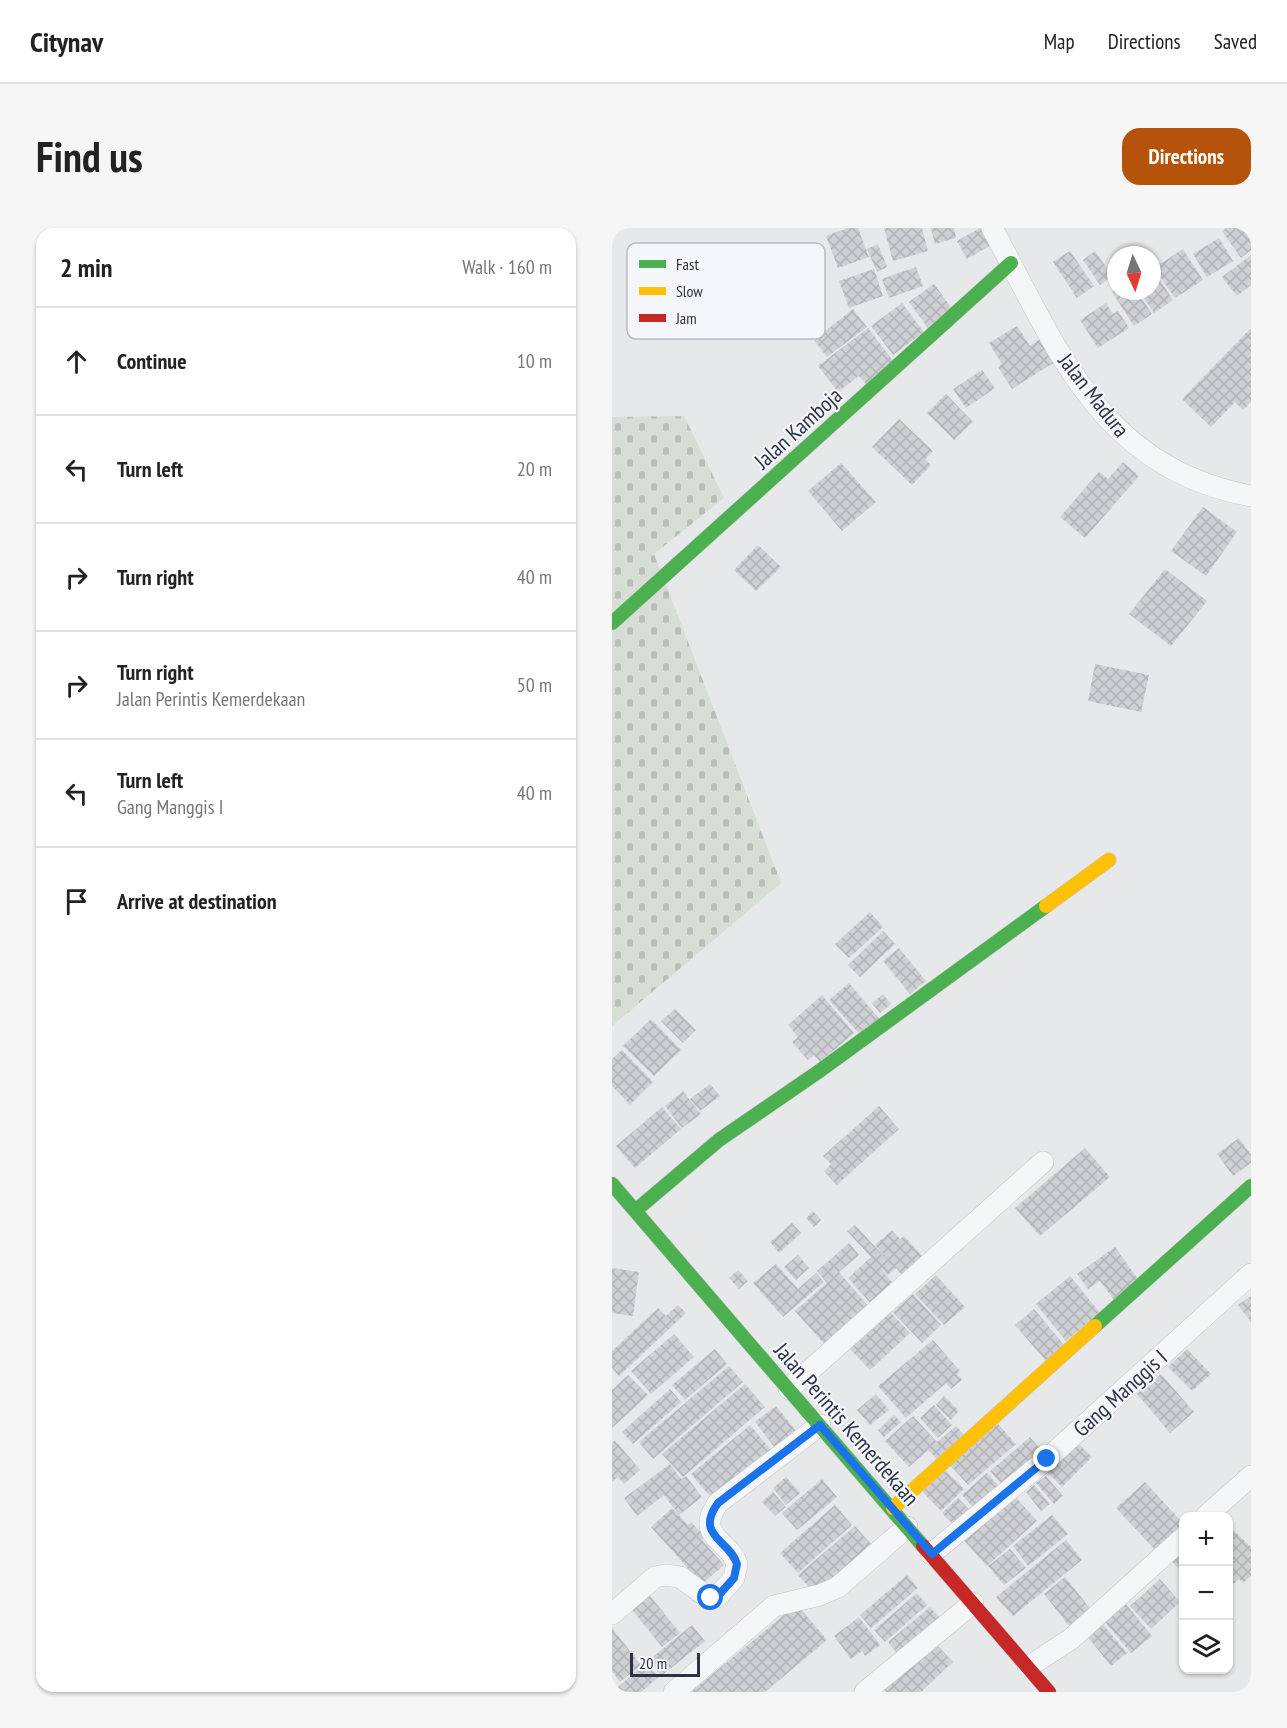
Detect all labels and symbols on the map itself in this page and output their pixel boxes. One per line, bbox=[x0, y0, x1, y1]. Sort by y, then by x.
legend bbox=[627, 243, 825, 339]
north arrow bbox=[1107, 246, 1161, 300]
text: Fast bbox=[676, 254, 699, 274]
text: Slow bbox=[676, 281, 703, 301]
text: Jam bbox=[675, 308, 697, 328]
street label: Jalan Madura bbox=[1052, 347, 1136, 443]
street label: Jalan Kamboja bbox=[748, 381, 848, 475]
street label: Jalan Perintis Kemerdekaan bbox=[768, 1336, 925, 1511]
street label: Gang Manggis I bbox=[1067, 1343, 1173, 1443]
route end bbox=[1033, 1445, 1059, 1471]
route start bbox=[697, 1584, 723, 1610]
scale bar bbox=[630, 1650, 700, 1678]

